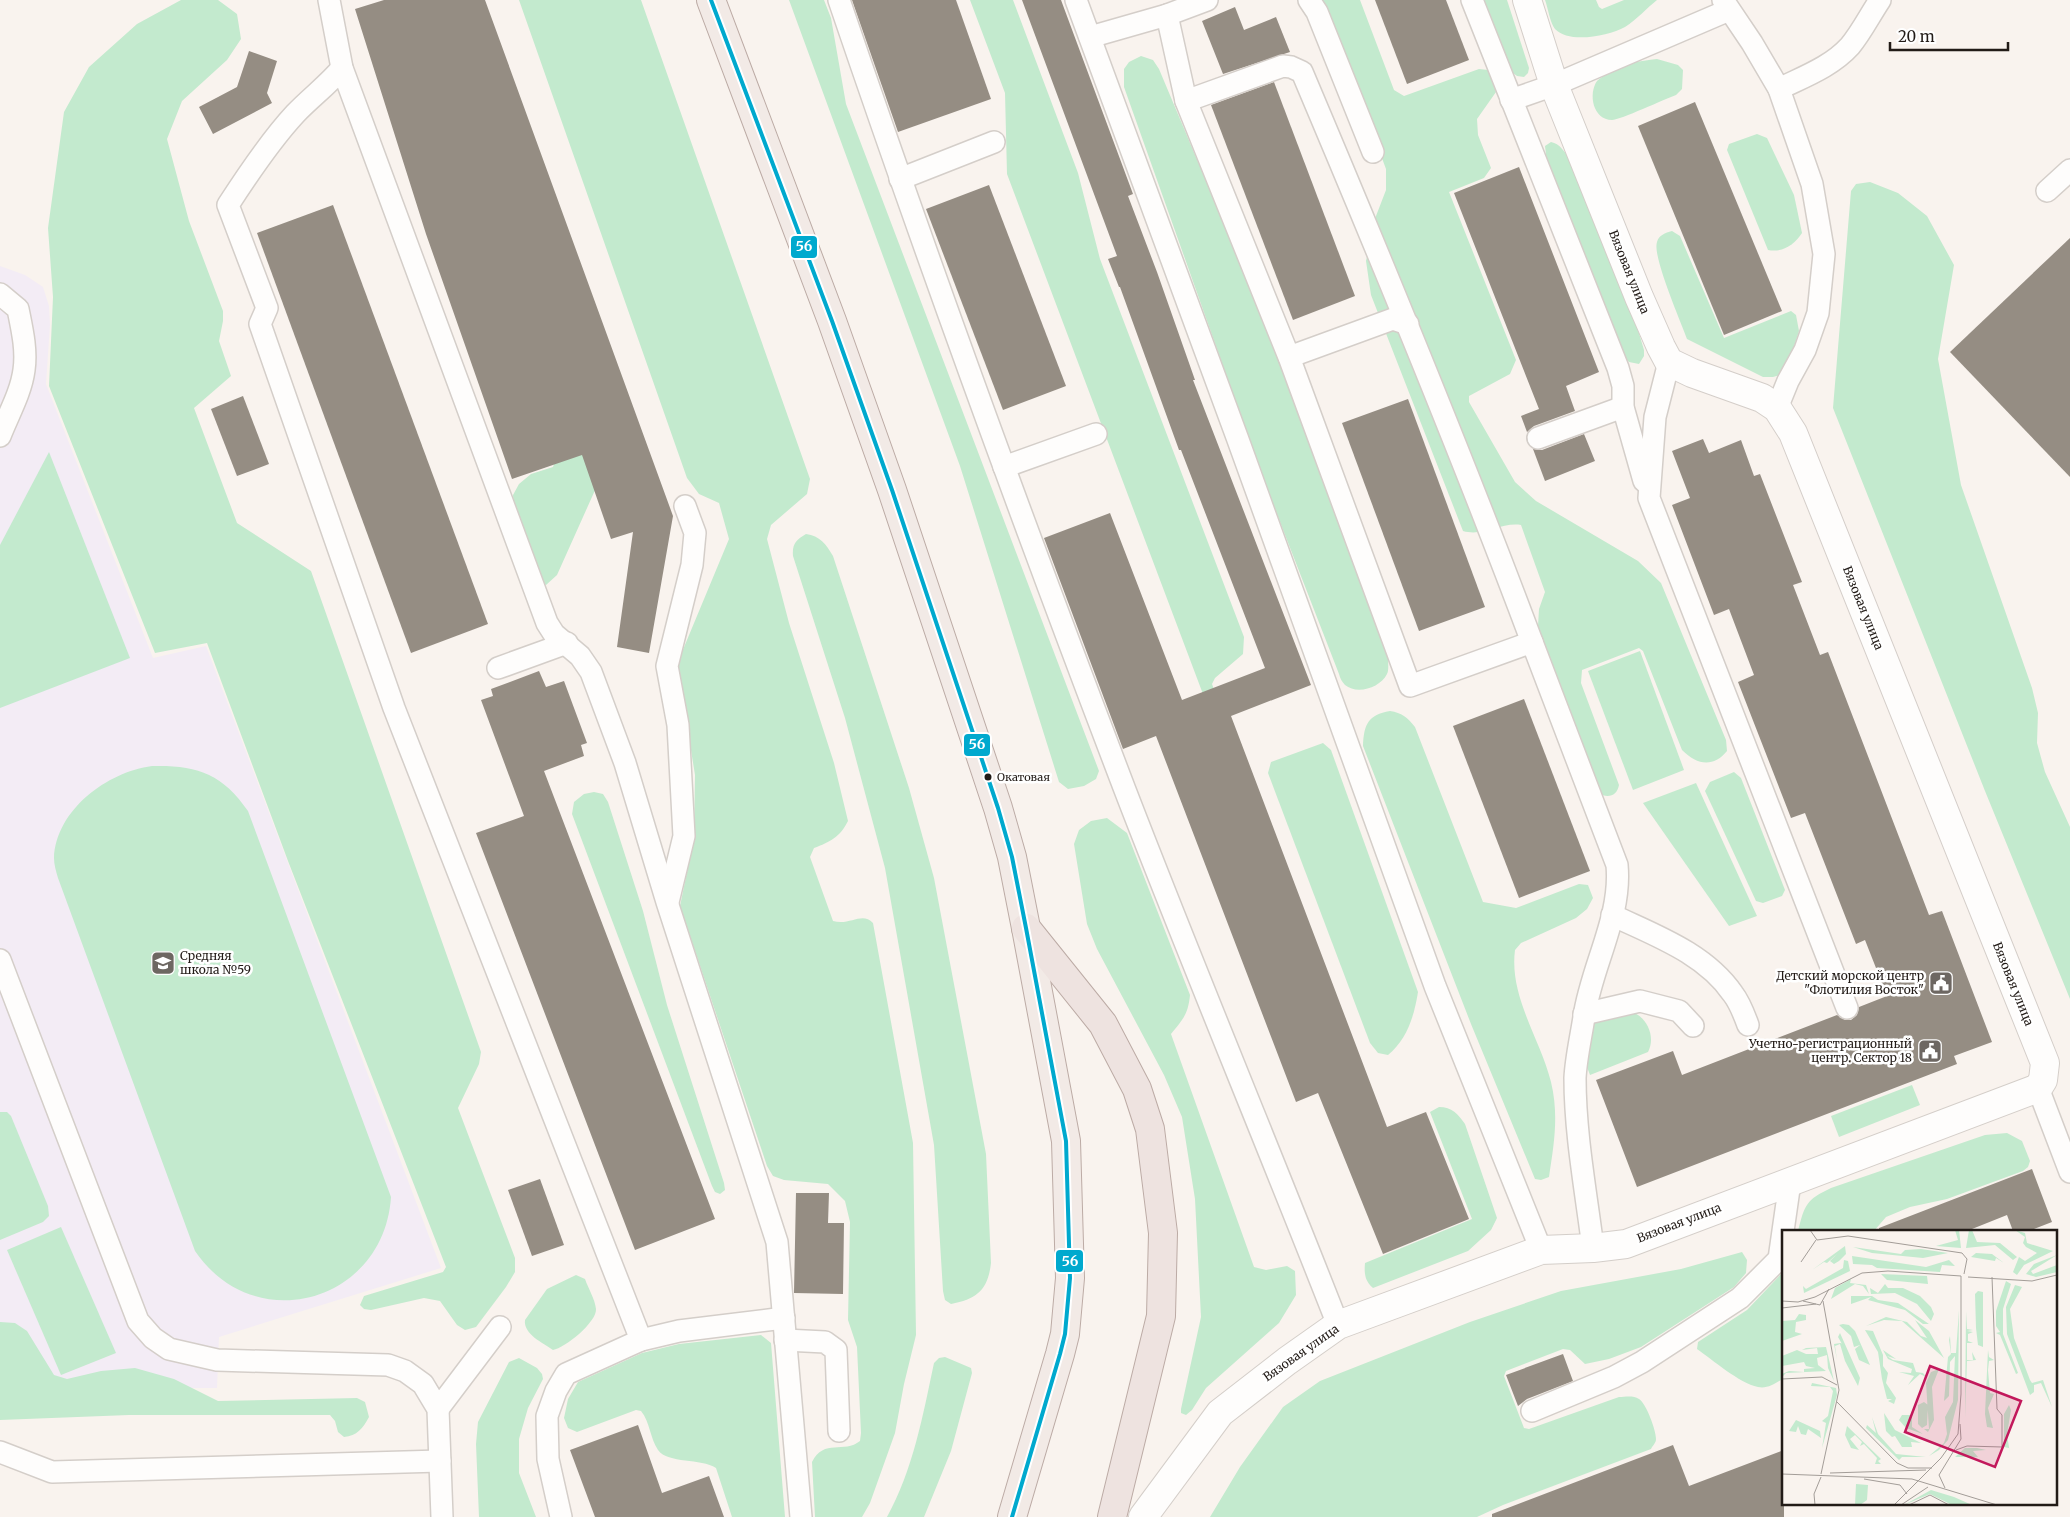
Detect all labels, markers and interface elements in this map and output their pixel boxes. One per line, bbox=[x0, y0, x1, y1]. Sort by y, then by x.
scale bar bbox=[1890, 20, 2008, 52]
text: 20 m bbox=[1898, 27, 1935, 46]
street label: Вязовая улица bbox=[1606, 228, 1653, 316]
line badge: 56 bbox=[790, 235, 818, 259]
text: 56 bbox=[796, 237, 813, 255]
street label: Вязовая улица bbox=[1840, 564, 1887, 652]
line badge: 56 bbox=[963, 733, 991, 757]
text: 56 bbox=[969, 735, 986, 753]
place label: Окатовая bbox=[997, 770, 1050, 784]
marker: Окатовая bbox=[983, 772, 993, 782]
street label: Вязовая улица bbox=[1990, 940, 2037, 1028]
place label: Средняя школа №59 bbox=[180, 948, 251, 977]
school or university icon: Средняя школа №59 bbox=[150, 950, 176, 976]
place label: Детский морской центр "Флотилия Восток" bbox=[1776, 968, 1924, 997]
public building icon: Детский морской центр "Флотилия Восток" bbox=[1928, 970, 1954, 996]
place label: Учетно-регистрационный центр. Сектор 18 bbox=[1748, 1036, 1912, 1065]
public building icon: Учетно-регистрационный центр. Сектор 18 bbox=[1917, 1038, 1943, 1064]
street label: Вязовая улица bbox=[1635, 1199, 1724, 1245]
inset map bbox=[1782, 1230, 2058, 1504]
line badge: 56 bbox=[1055, 1249, 1084, 1273]
text: 56 bbox=[1062, 1252, 1079, 1270]
street label: Вязовая улица bbox=[1260, 1321, 1342, 1384]

